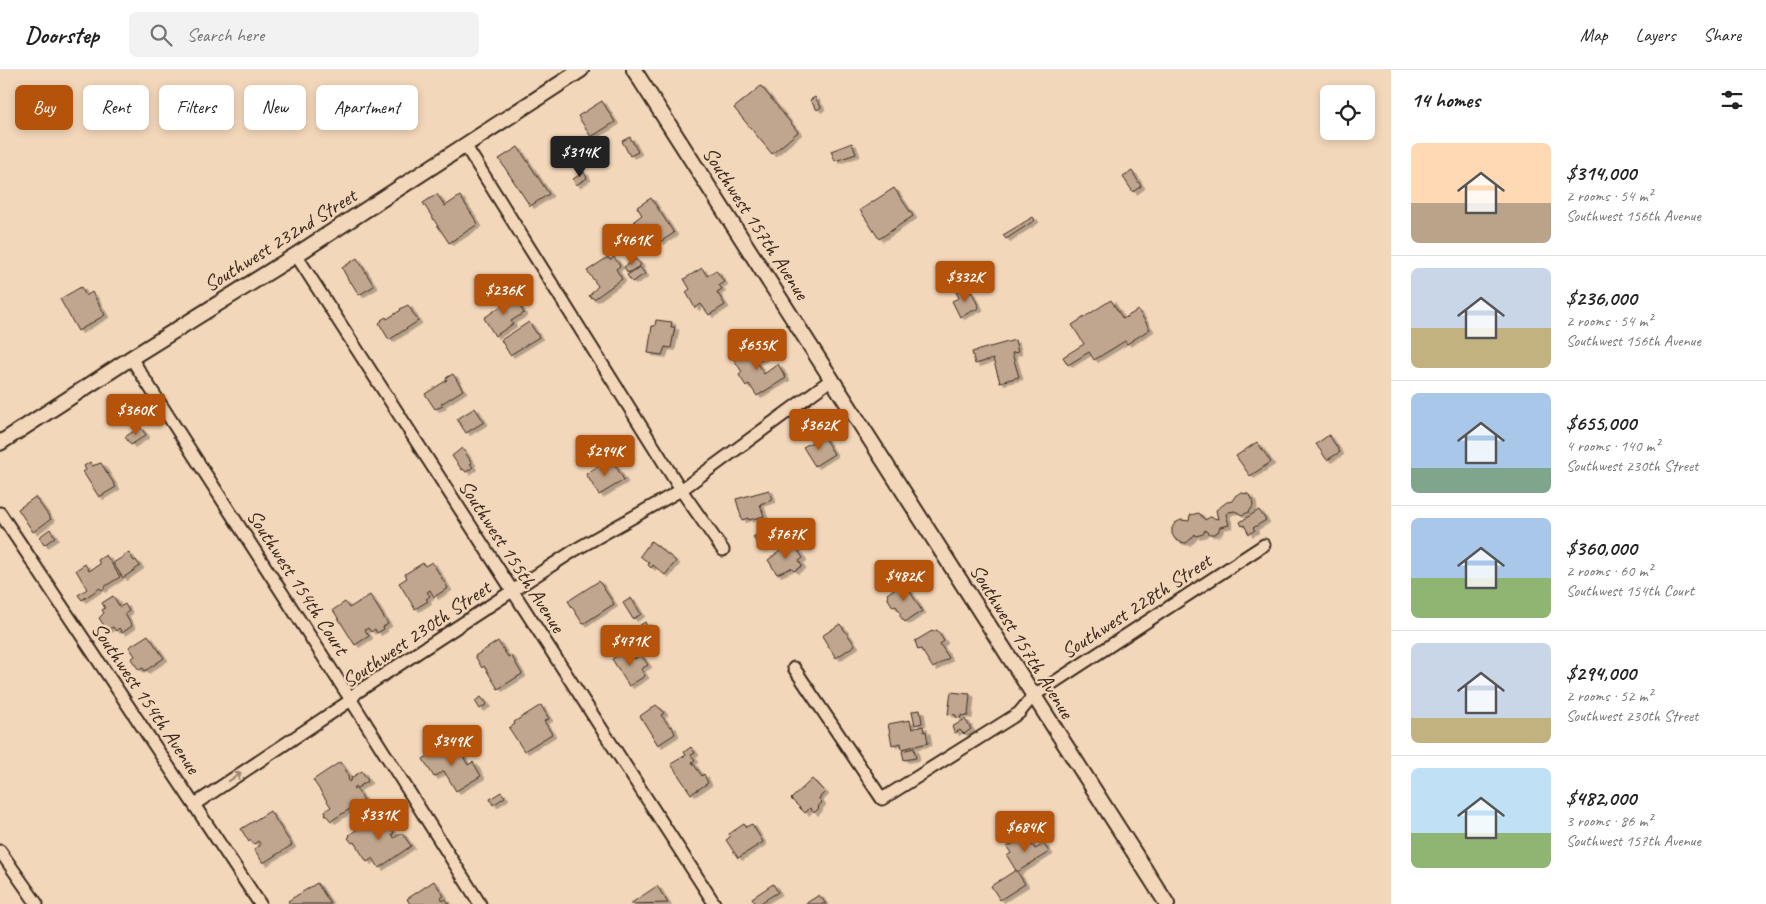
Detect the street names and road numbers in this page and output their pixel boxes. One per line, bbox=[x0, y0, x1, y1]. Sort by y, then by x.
street label: Southwest 157th Avenue bbox=[697, 142, 816, 305]
street label: Southwest 232nd Street bbox=[199, 182, 363, 297]
street label: Southwest 155th Avenue bbox=[453, 475, 572, 638]
street label: Southwest 154th Court bbox=[241, 504, 356, 661]
street label: Southwest 228th Street bbox=[1056, 547, 1218, 664]
street label: Southwest 157th Avenue bbox=[964, 559, 1080, 724]
street label: Southwest 230th Street bbox=[337, 573, 497, 693]
street label: Southwest 154th Avenue bbox=[86, 617, 207, 780]

